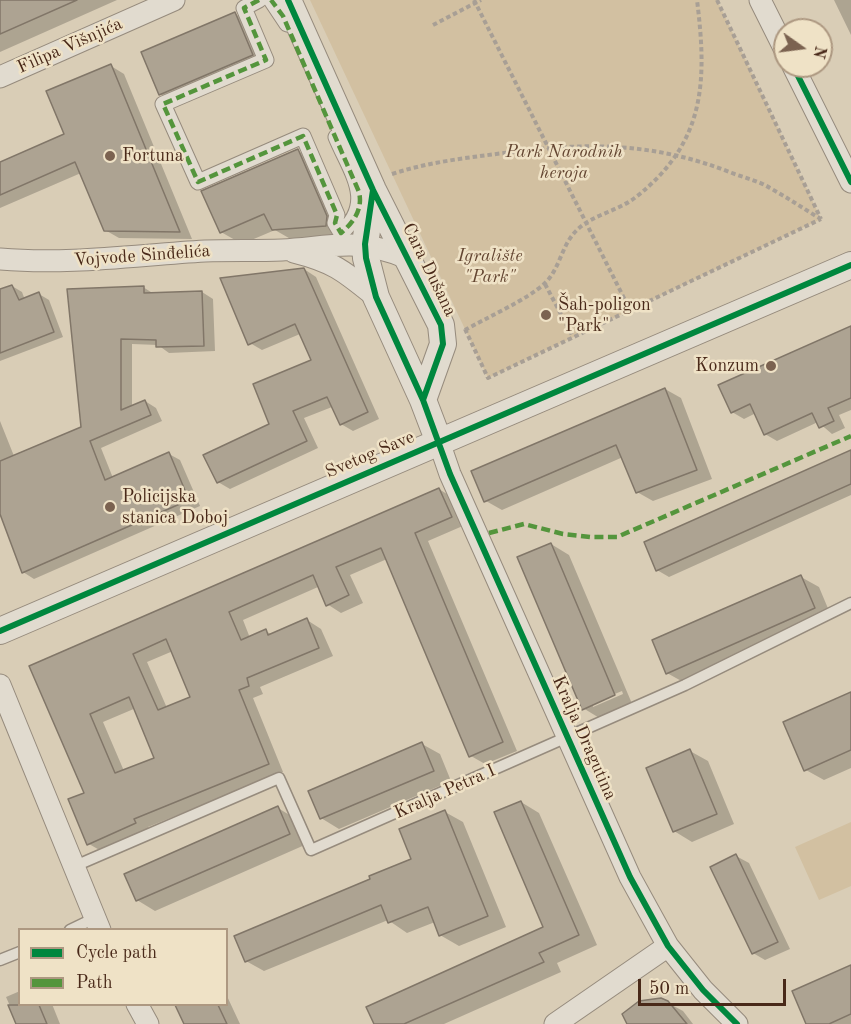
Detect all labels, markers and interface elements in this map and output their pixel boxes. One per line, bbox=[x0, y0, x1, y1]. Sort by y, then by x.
street label: Filipa Višnjića bbox=[14, 13, 126, 79]
north arrow bbox=[773, 18, 833, 78]
text: N bbox=[809, 44, 828, 60]
park label: Park Narodnih heroja bbox=[505, 141, 623, 184]
place label: Fortuna bbox=[122, 145, 184, 167]
marker: Fortuna bbox=[103, 149, 117, 163]
street label: Cara Dušana bbox=[397, 220, 461, 320]
street label: Vojvode Sinđelića bbox=[73, 240, 211, 272]
park label: Igralište "Park" bbox=[457, 245, 523, 288]
place label: Šah-poligon "Park" bbox=[558, 294, 651, 336]
marker: Šah-poligon "Park" bbox=[539, 308, 553, 322]
place label: Konzum bbox=[695, 355, 759, 377]
marker: Konzum bbox=[764, 359, 778, 373]
street label: Svetog Save bbox=[322, 427, 418, 483]
place label: Policijska stanica Doboj bbox=[122, 486, 228, 528]
marker: Policijska stanica Doboj bbox=[103, 500, 117, 514]
street label: Kralja Dragutina bbox=[547, 672, 621, 804]
street label: Kralja Petra I bbox=[391, 760, 499, 824]
legend bbox=[18, 928, 228, 1006]
text: Cycle path bbox=[76, 944, 157, 962]
scale bar bbox=[641, 967, 790, 1005]
text: Path bbox=[76, 974, 112, 992]
text: 50 m bbox=[649, 980, 689, 998]

